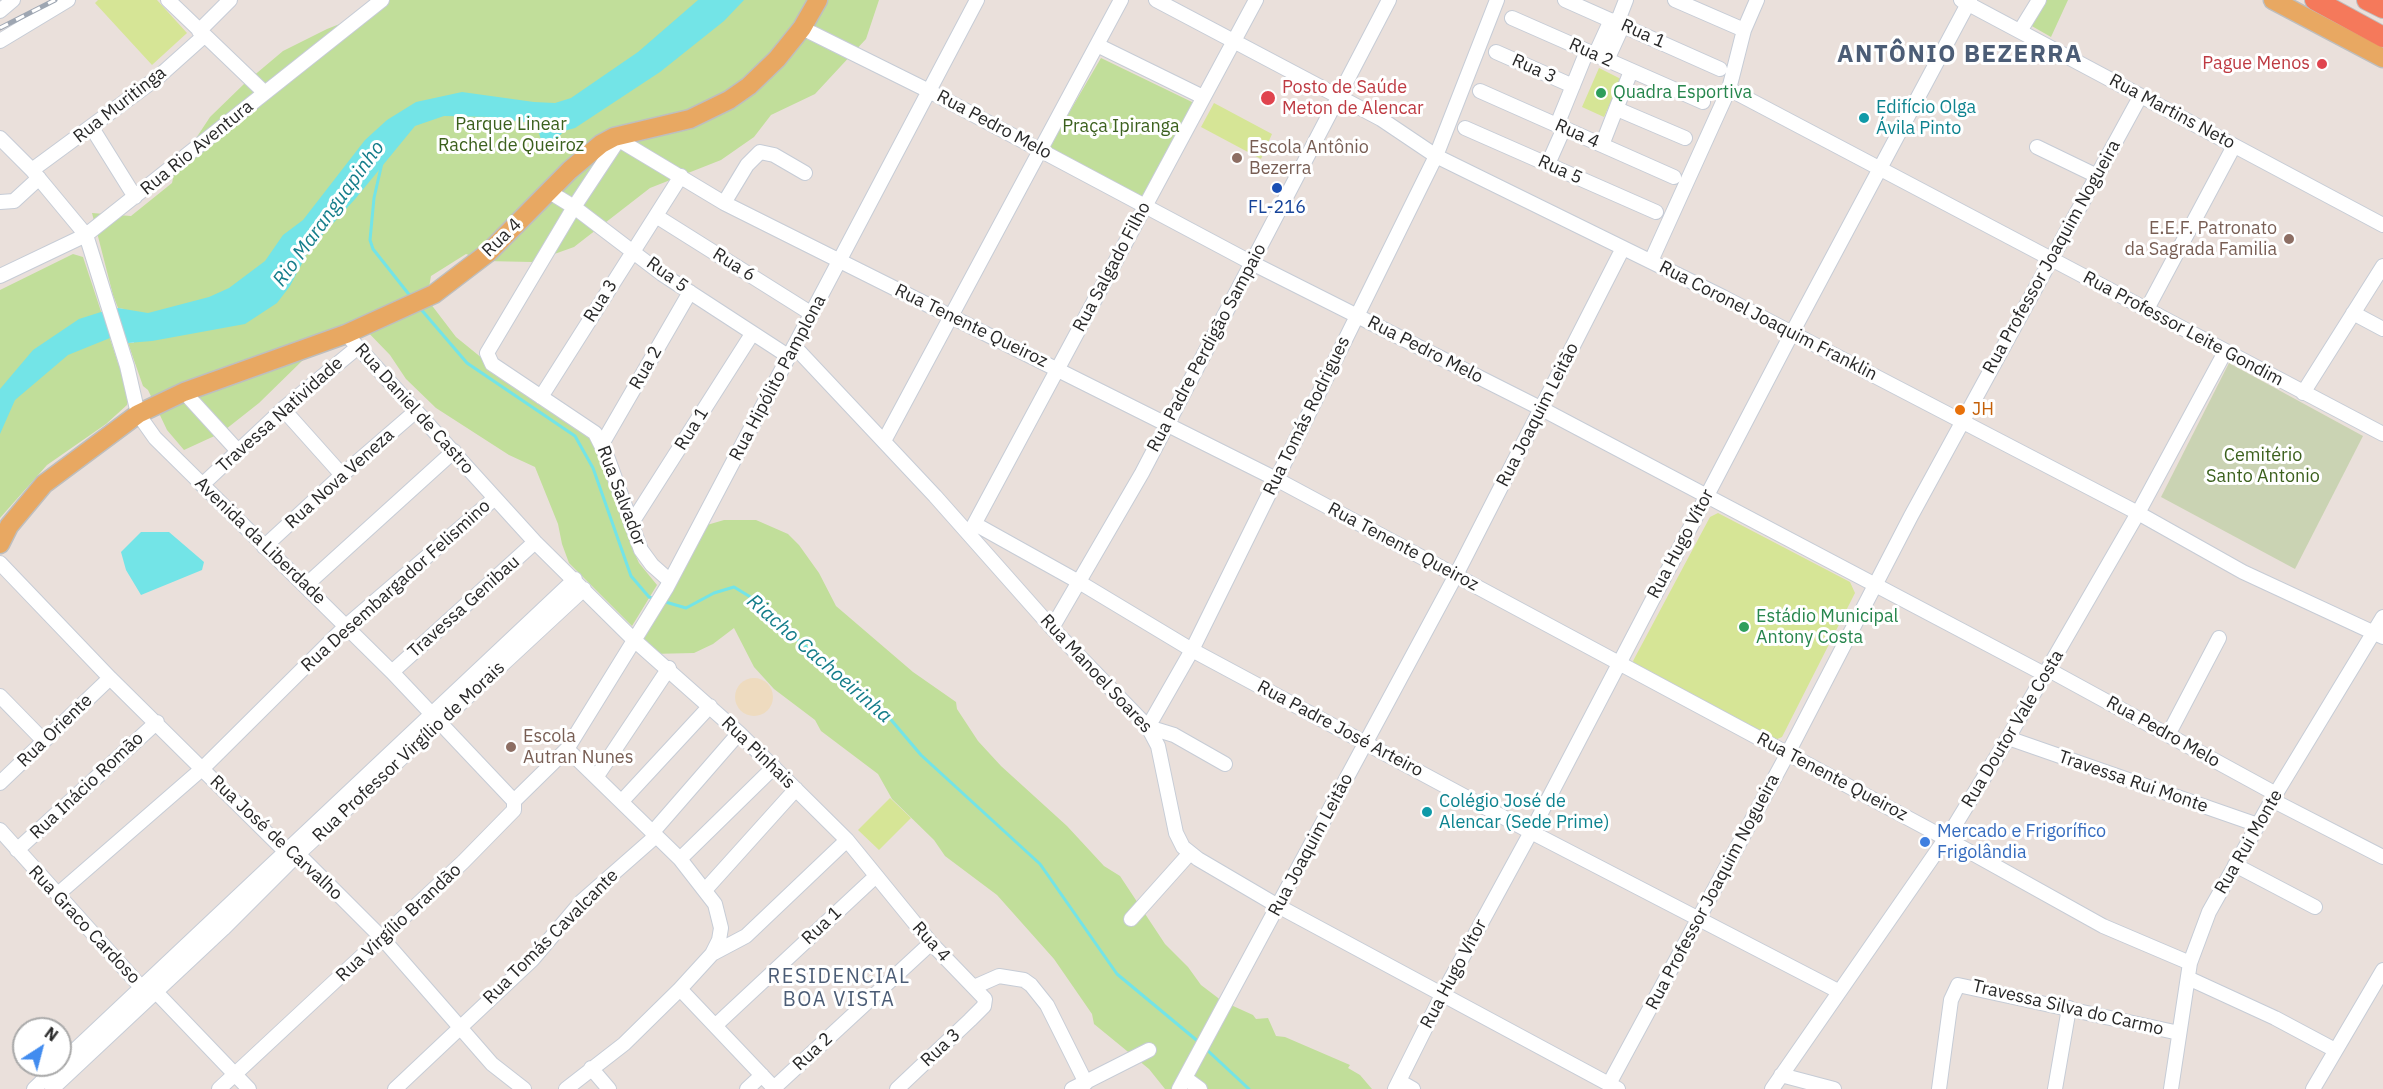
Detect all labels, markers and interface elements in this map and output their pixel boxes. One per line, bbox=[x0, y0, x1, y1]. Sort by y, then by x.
street label: Rua 1 bbox=[1617, 15, 1669, 53]
street label: Rua 2 bbox=[1565, 34, 1617, 72]
district label: ANTÔNIO BEZERRA bbox=[1837, 41, 2083, 69]
street label: Rua 3 bbox=[1508, 50, 1560, 88]
place label: Pague Menos bbox=[2202, 53, 2310, 75]
marker: Pague Menos bbox=[2315, 57, 2329, 71]
street label: Rua Muritinga bbox=[69, 62, 171, 148]
street label: Rua Martins Neto bbox=[2105, 70, 2239, 154]
place label: Posto de Saúde Meton de Alencar bbox=[1282, 77, 1424, 119]
place label: Quadra Esportiva bbox=[1613, 82, 1752, 104]
street label: Rua Pedro Melo bbox=[933, 86, 1055, 164]
marker: Quadra Esportiva bbox=[1594, 86, 1608, 100]
marker: Posto de Saúde Meton de Alencar bbox=[1259, 89, 1277, 107]
street label: Rua Rio Aventura bbox=[136, 96, 258, 200]
place label: Edifício Olga Ávila Pinto bbox=[1876, 97, 1976, 140]
marker: Edifício Olga Ávila Pinto bbox=[1857, 111, 1871, 125]
park label: Parque Linear Rachel de Queiroz bbox=[438, 114, 584, 156]
street label: Rua 4 bbox=[1551, 115, 1603, 153]
park label: Praça Ipiranga bbox=[1062, 116, 1180, 138]
water label: Rio Maranguapinho bbox=[268, 136, 390, 292]
street label: Rua Professor Joaquim Nogueira bbox=[1979, 136, 2125, 378]
place label: Escola Antônio Bezerra bbox=[1249, 137, 1369, 180]
marker: Escola Antônio Bezerra bbox=[1230, 151, 1244, 165]
street label: Rua 5 bbox=[1534, 151, 1586, 189]
marker: FL-216 bbox=[1270, 181, 1284, 195]
place label: FL-216 bbox=[1248, 197, 1306, 219]
street label: Rua Salgado Filho bbox=[1069, 198, 1155, 336]
street label: Rua 4 bbox=[478, 214, 526, 262]
place label: E.E.F. Patronato da Sagrada Familia bbox=[2125, 218, 2277, 260]
marker: E.E.F. Patronato da Sagrada Familia bbox=[2282, 232, 2296, 246]
street label: Rua Padre Perdigão Sampaio bbox=[1143, 240, 1271, 456]
street label: Rua 6 bbox=[709, 244, 759, 286]
street label: Rua 5 bbox=[642, 253, 692, 297]
street label: Rua Coronel Joaquim Franklin bbox=[1655, 256, 1881, 386]
street label: Rua Professor Leite Gondim bbox=[2079, 267, 2287, 391]
street label: Rua 3 bbox=[580, 276, 622, 326]
street label: Rua Tenente Queiroz bbox=[891, 280, 1051, 372]
street label: Rua Hipólito Pamplona bbox=[725, 291, 831, 465]
street label: Rua Pedro Melo bbox=[1364, 312, 1486, 388]
street label: Rua Tomás Rodrigues bbox=[1259, 333, 1355, 499]
street label: Rua Daniel de Castro bbox=[350, 339, 478, 479]
street label: Rua Joaquim Leitão bbox=[1492, 339, 1584, 491]
street label: Rua 2 bbox=[625, 343, 667, 393]
street label: Travessa Natividade bbox=[212, 353, 348, 477]
place label: JH bbox=[1972, 399, 1994, 421]
marker: JH bbox=[1953, 403, 1967, 417]
street label: Rua 1 bbox=[671, 404, 713, 454]
street label: Rua Nova Veneza bbox=[281, 424, 399, 534]
street label: Rua Salvador bbox=[592, 443, 650, 549]
park label: Cemitério Santo Antonio bbox=[2206, 445, 2320, 488]
street label: Avenida da Liberdade bbox=[190, 473, 330, 609]
street label: Rua Hugo Vítor bbox=[1643, 486, 1719, 602]
street label: Rua Desembargador Felismino bbox=[297, 495, 495, 677]
street label: Rua Tenente Queiroz bbox=[1324, 498, 1482, 596]
street label: Travessa Genibau bbox=[404, 551, 524, 663]
water label: Riacho Cachoeirinha bbox=[742, 590, 896, 728]
place label: Estádio Municipal Antony Costa bbox=[1756, 606, 1898, 648]
street label: Rua Manoel Soares bbox=[1035, 610, 1157, 738]
marker: Estádio Municipal Antony Costa bbox=[1737, 620, 1751, 634]
street label: Rua Doutor Vale Costa bbox=[1957, 646, 2069, 812]
street label: Rua Professor Virgílio de Morais bbox=[308, 657, 510, 847]
street label: Rua Padre José Arteiro bbox=[1253, 676, 1427, 782]
street label: Rua Oriente bbox=[13, 690, 97, 772]
street label: Rua Pedro Melo bbox=[2102, 692, 2224, 772]
street label: Rua Pinhais bbox=[717, 712, 799, 794]
place label: Escola Autran Nunes bbox=[523, 726, 634, 768]
street label: Rua Inácio Romão bbox=[26, 728, 148, 844]
street label: Rua Tenente Queiroz bbox=[1753, 728, 1911, 826]
marker: Escola Autran Nunes bbox=[504, 740, 518, 754]
street label: Travessa Rui Monte bbox=[2055, 746, 2211, 818]
street label: Rua Joaquim Leitão bbox=[1264, 770, 1358, 920]
street label: Rua Professor Joaquim Nogueira bbox=[1642, 770, 1784, 1014]
street label: Rua José de Carvalho bbox=[205, 771, 347, 905]
street label: Rua Rui Monte bbox=[2210, 786, 2288, 898]
place label: Colégio José de Alencar (Sede Prime) bbox=[1439, 791, 1609, 834]
marker: Colégio José de Alencar (Sede Prime) bbox=[1420, 805, 1434, 819]
place label: Mercado e Frigorífico Frigolândia bbox=[1937, 821, 2106, 864]
marker: Mercado e Frigorífico Frigolândia bbox=[1918, 835, 1932, 849]
street label: Rua Virgílio Brandão bbox=[332, 859, 466, 987]
street label: Rua Graco Cardoso bbox=[24, 861, 144, 989]
street label: Rua Tomás Cavalcante bbox=[479, 865, 623, 1009]
street label: Rua 1 bbox=[798, 902, 846, 950]
street label: Rua Hugo Vítor bbox=[1416, 916, 1492, 1032]
street label: Rua 4 bbox=[907, 918, 955, 966]
district label: RESIDENCIAL BOA VISTA bbox=[767, 965, 911, 1012]
street label: Travessa Silva do Carmo bbox=[1970, 975, 2166, 1041]
north arrow bbox=[12, 1017, 72, 1077]
text: N bbox=[41, 1023, 62, 1046]
street label: Rua 3 bbox=[917, 1024, 965, 1072]
street label: Rua 2 bbox=[789, 1028, 837, 1076]

